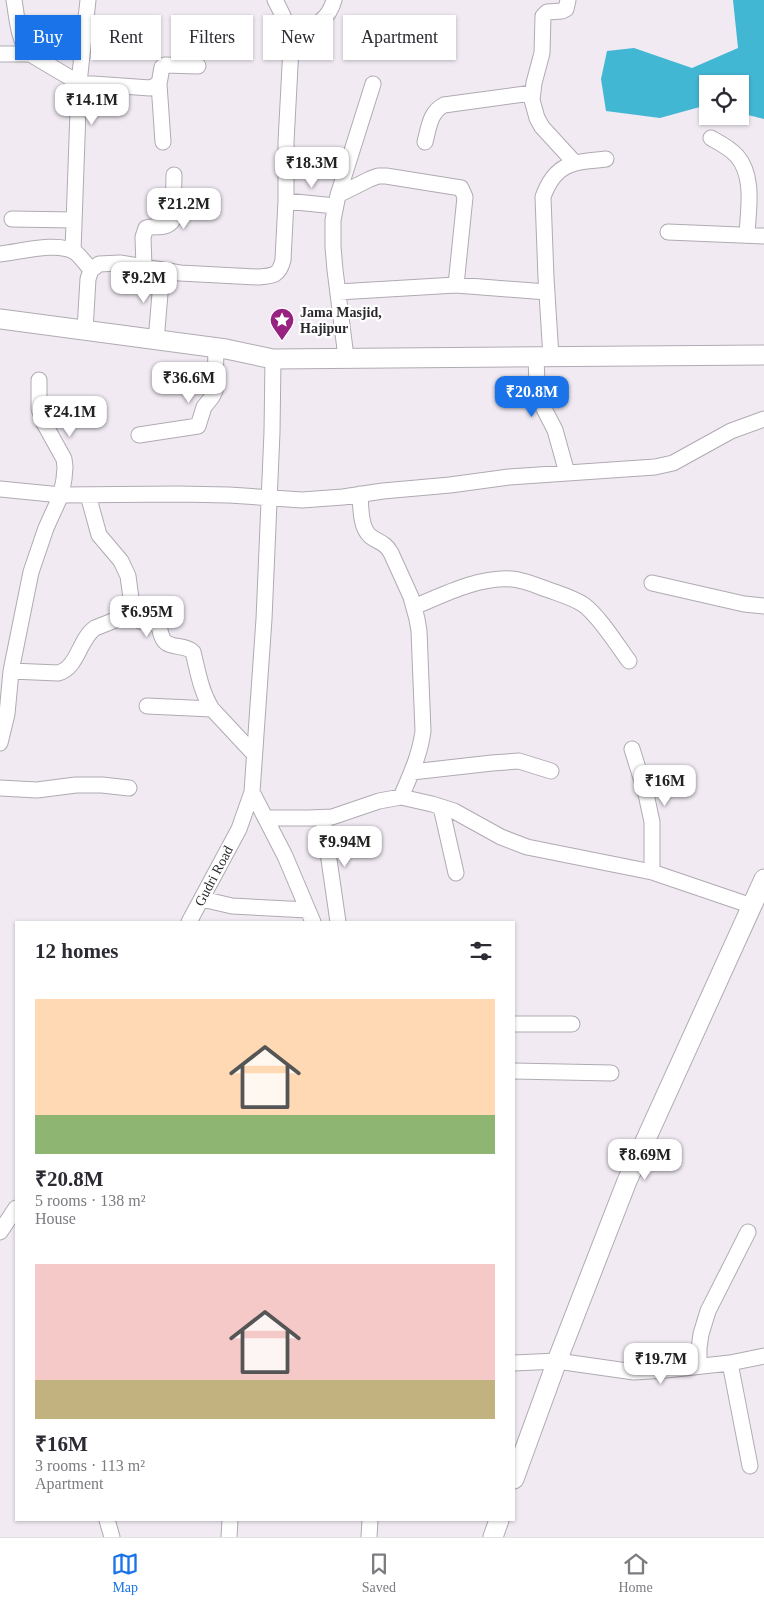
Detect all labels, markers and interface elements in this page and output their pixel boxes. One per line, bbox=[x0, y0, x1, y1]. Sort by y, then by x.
chip: Buy bbox=[15, 15, 81, 60]
chip: Rent bbox=[91, 15, 161, 60]
chip: Filters bbox=[171, 15, 253, 60]
chip: New bbox=[263, 15, 333, 60]
chip: Apartment bbox=[343, 15, 456, 60]
map controls bbox=[699, 75, 749, 125]
button: locate bbox=[699, 75, 749, 125]
pin: ₹14.1M bbox=[51, 84, 133, 126]
text: ₹14.1M bbox=[66, 91, 118, 108]
pin: ₹18.3M bbox=[271, 146, 353, 189]
text: ₹18.3M bbox=[286, 154, 338, 171]
pin: ₹21.2M bbox=[143, 188, 225, 230]
text: ₹21.2M bbox=[158, 195, 210, 212]
pin: ₹9.2M bbox=[109, 262, 179, 304]
text: ₹9.2M bbox=[122, 269, 166, 286]
place label: Jama Masjid, Hajipur bbox=[300, 305, 382, 336]
place icon: Jama Masjid, Hajipur bbox=[269, 307, 295, 341]
pin: ₹36.6M bbox=[148, 362, 230, 404]
text: ₹36.6M bbox=[163, 369, 215, 386]
pin: ₹20.8M bbox=[491, 376, 573, 418]
text: ₹20.8M bbox=[506, 383, 558, 400]
pin: ₹24.1M bbox=[29, 396, 111, 438]
text: ₹24.1M bbox=[44, 403, 96, 420]
pin: ₹6.95M bbox=[106, 596, 188, 638]
text: ₹6.95M bbox=[121, 603, 173, 620]
pin: ₹16M bbox=[635, 764, 695, 807]
text: ₹16M bbox=[645, 772, 685, 789]
pin: ₹9.94M bbox=[304, 826, 386, 868]
text: ₹9.94M bbox=[319, 833, 371, 850]
street label: Gudri Road bbox=[192, 843, 236, 909]
icon: filters bbox=[467, 937, 495, 965]
text: 12 homes bbox=[35, 939, 118, 963]
icon: home bbox=[220, 1032, 310, 1122]
pin: ₹8.69M bbox=[604, 1138, 686, 1181]
text: ₹8.69M bbox=[619, 1146, 671, 1163]
text: ₹20.8M bbox=[35, 1167, 104, 1191]
text: 5 rooms · 138 m² bbox=[35, 1192, 146, 1209]
text: House bbox=[35, 1210, 76, 1227]
icon: home bbox=[220, 1297, 310, 1387]
pin: ₹19.7M bbox=[620, 1342, 702, 1385]
text: ₹19.7M bbox=[635, 1350, 687, 1367]
text: ₹16M bbox=[35, 1432, 88, 1456]
text: 3 rooms · 113 m² bbox=[35, 1457, 145, 1474]
text: Apartment bbox=[35, 1475, 103, 1492]
tab: Map bbox=[111, 1550, 139, 1596]
tab: Saved bbox=[362, 1550, 396, 1596]
tab: Home bbox=[619, 1550, 653, 1596]

